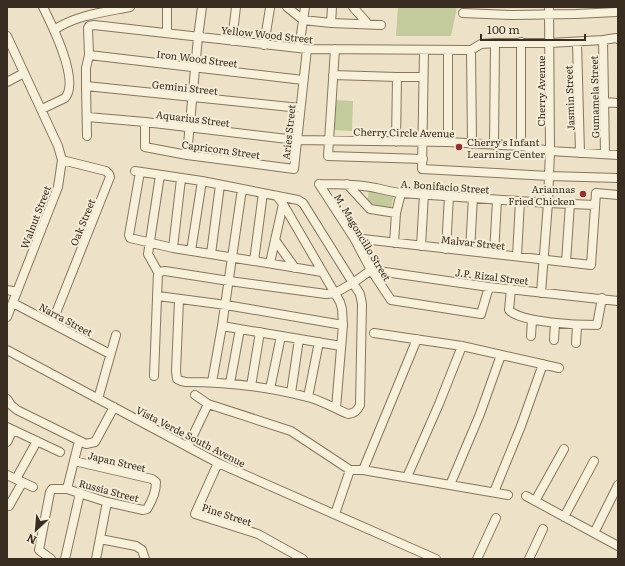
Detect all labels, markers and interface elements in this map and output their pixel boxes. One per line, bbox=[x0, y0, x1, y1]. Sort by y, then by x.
scale bar bbox=[481, 16, 585, 42]
text: 100 m bbox=[487, 20, 520, 38]
street label: Yellow Wood Street bbox=[220, 22, 314, 46]
street label: Iron Wood Street bbox=[156, 46, 238, 70]
street label: Gumamela Street bbox=[586, 55, 602, 139]
street label: Cherry Avenue bbox=[533, 56, 548, 126]
street label: Jasmin Street bbox=[560, 65, 578, 131]
street label: Gemini Street bbox=[151, 76, 219, 98]
street label: Aries Street bbox=[278, 104, 298, 160]
street label: Aquarius Street bbox=[155, 106, 231, 130]
street label: Cherry Circle Avenue bbox=[353, 124, 455, 140]
place label: Cherry's Infant Learning Center bbox=[467, 134, 545, 161]
street label: Capricorn Street bbox=[181, 136, 261, 162]
marker: Cherry's Infant Learning Center bbox=[454, 142, 464, 152]
street label: A. Bonifacio Street bbox=[400, 175, 490, 197]
place label: Ariannas Fried Chicken bbox=[508, 181, 575, 208]
street label: Walnut Street bbox=[16, 183, 54, 251]
marker: Ariannas Fried Chicken bbox=[578, 189, 588, 199]
street label: M. Magoncillo Street bbox=[331, 190, 395, 284]
street label: Oak Street bbox=[66, 196, 98, 248]
street label: Malvar Street bbox=[440, 231, 506, 253]
street label: J.P. Rizal Street bbox=[454, 264, 530, 288]
street label: Narra Street bbox=[37, 299, 95, 339]
street label: Vista Verde South Avenue bbox=[134, 402, 248, 470]
street label: Japan Street bbox=[86, 447, 148, 475]
street label: Russia Street bbox=[77, 475, 141, 505]
street label: Pine Street bbox=[200, 499, 254, 529]
north arrow bbox=[16, 510, 56, 550]
text: N bbox=[24, 531, 39, 549]

